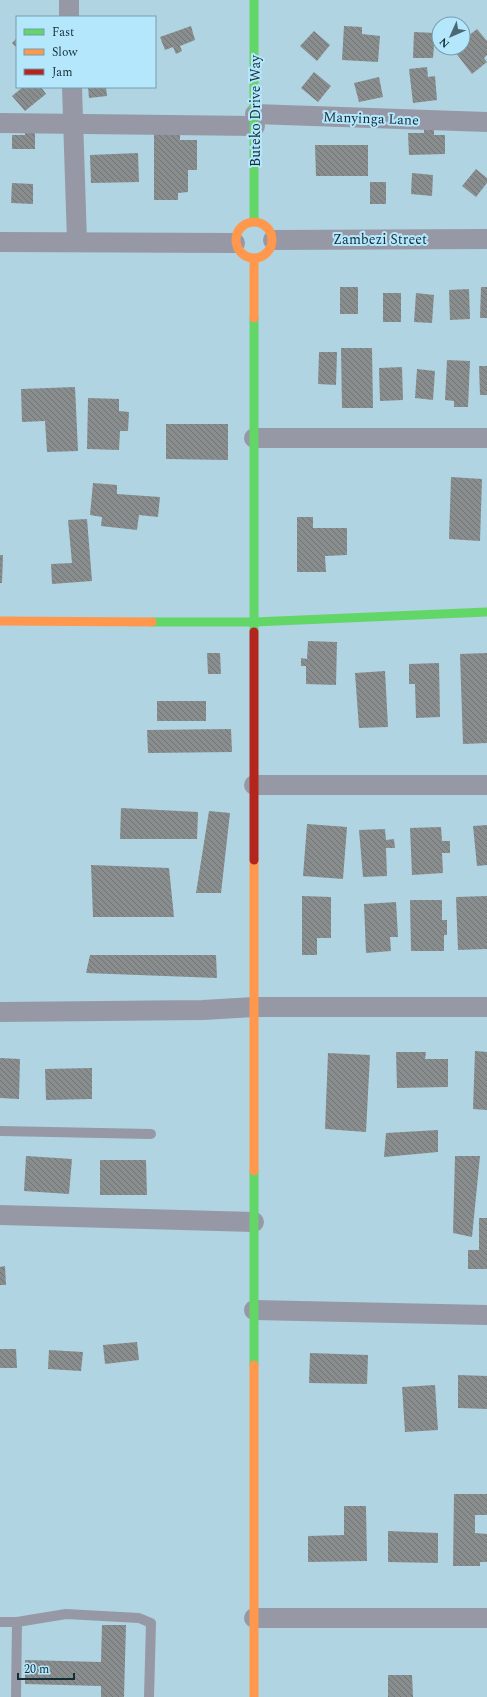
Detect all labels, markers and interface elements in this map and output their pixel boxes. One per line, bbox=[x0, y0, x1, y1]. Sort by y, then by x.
legend bbox=[16, 16, 156, 88]
north arrow bbox=[431, 16, 471, 56]
text: Fast bbox=[52, 23, 74, 42]
text: N bbox=[435, 34, 453, 52]
text: Slow bbox=[52, 43, 78, 62]
street label: Buteko Drive Way bbox=[245, 54, 266, 167]
text: Jam bbox=[52, 63, 73, 82]
street label: Manyinga Lane bbox=[323, 106, 420, 131]
street label: Zambezi Street bbox=[333, 229, 427, 250]
scale bar bbox=[18, 1655, 74, 1681]
text: 20 m bbox=[24, 1660, 49, 1679]

